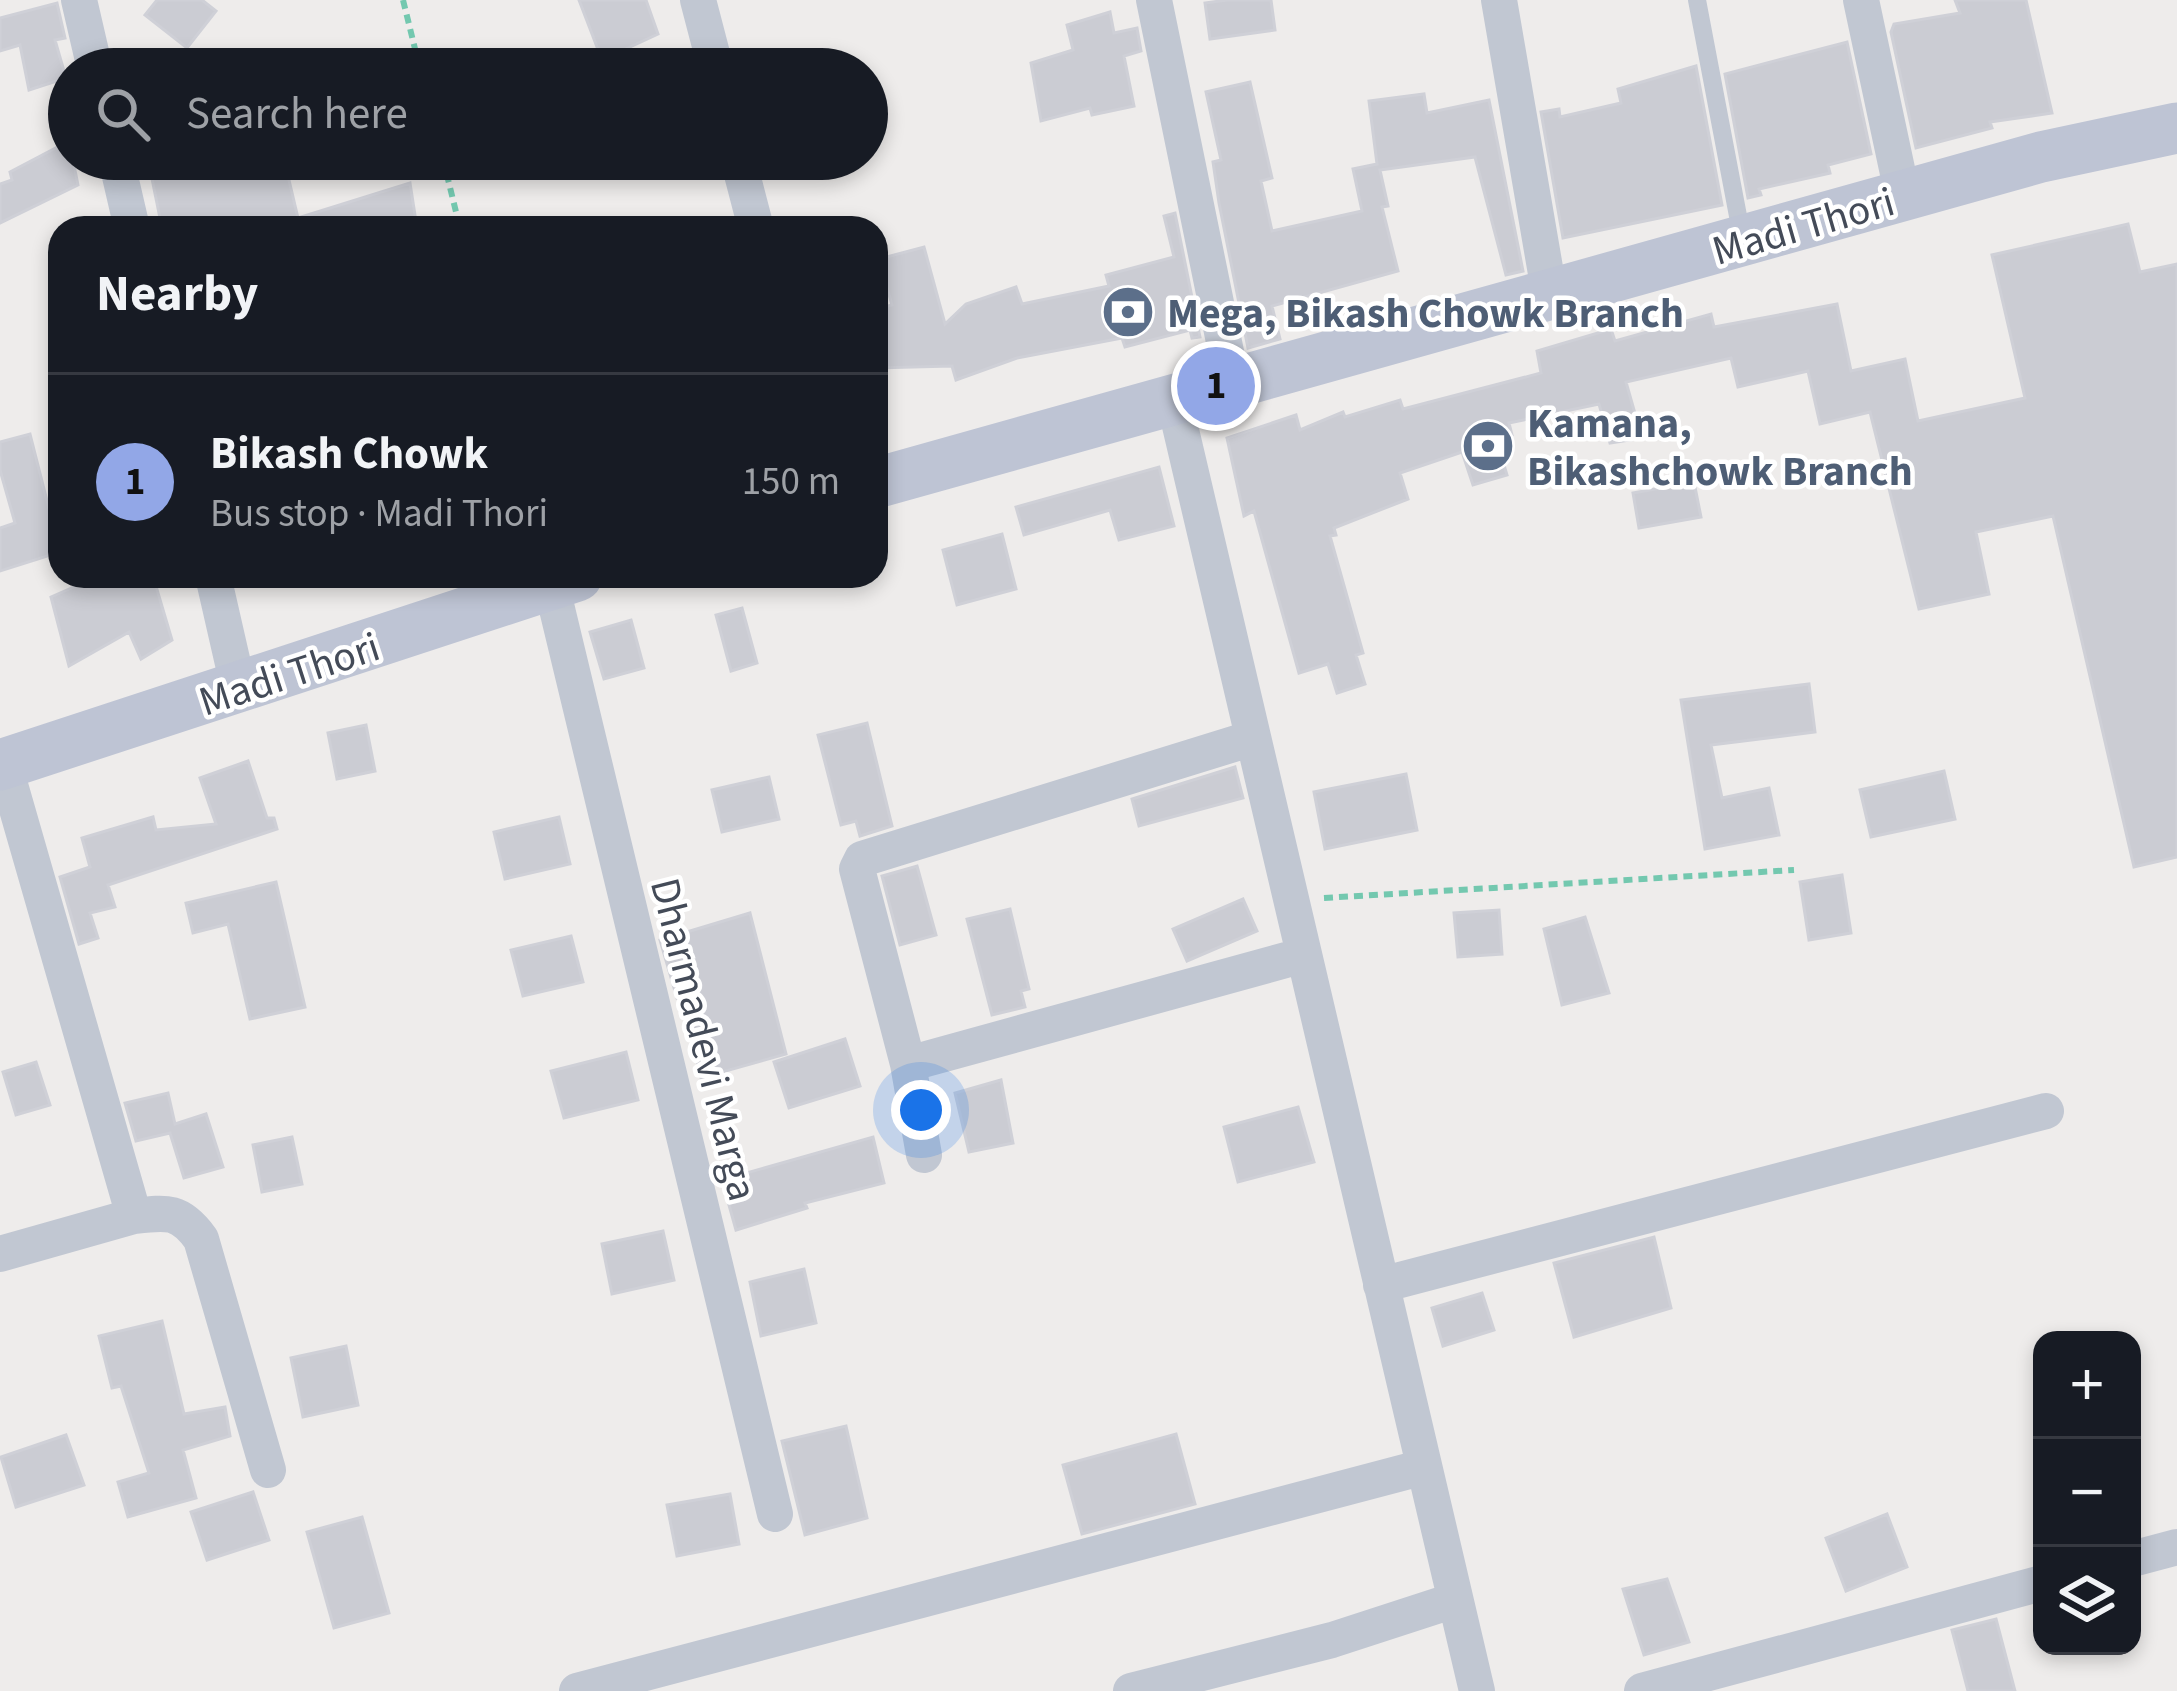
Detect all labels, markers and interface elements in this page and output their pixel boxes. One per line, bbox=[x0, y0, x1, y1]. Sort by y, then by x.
search box bbox=[48, 48, 888, 180]
icon: search bbox=[90, 81, 156, 147]
text: Search here bbox=[186, 82, 408, 146]
street label: Madi Thori bbox=[1706, 172, 1902, 282]
text: Nearby bbox=[96, 258, 258, 330]
bank icon: Mega, Bikash Chowk Branch bbox=[1100, 284, 1156, 340]
place label: Mega, Bikash Chowk Branch bbox=[1167, 284, 1684, 344]
pin: 1 bbox=[1177, 341, 1255, 431]
place label: Kamana, Bikashchowk Branch bbox=[1527, 394, 1913, 502]
bank icon: Kamana, Bikashchowk Branch bbox=[1460, 418, 1516, 474]
text: Bikash Chowk bbox=[210, 422, 488, 486]
text: 1 bbox=[125, 454, 145, 510]
text: 150 m bbox=[742, 454, 840, 510]
text: Bus stop · Madi Thori bbox=[210, 486, 548, 542]
street label: Madi Thori bbox=[192, 618, 388, 732]
street label: Dharmadevi Marga bbox=[634, 872, 772, 1207]
your location bbox=[891, 1080, 951, 1140]
map controls bbox=[2033, 1331, 2141, 1655]
button: + bbox=[2033, 1331, 2141, 1439]
button: − bbox=[2033, 1439, 2141, 1547]
button: layers bbox=[2033, 1547, 2141, 1655]

